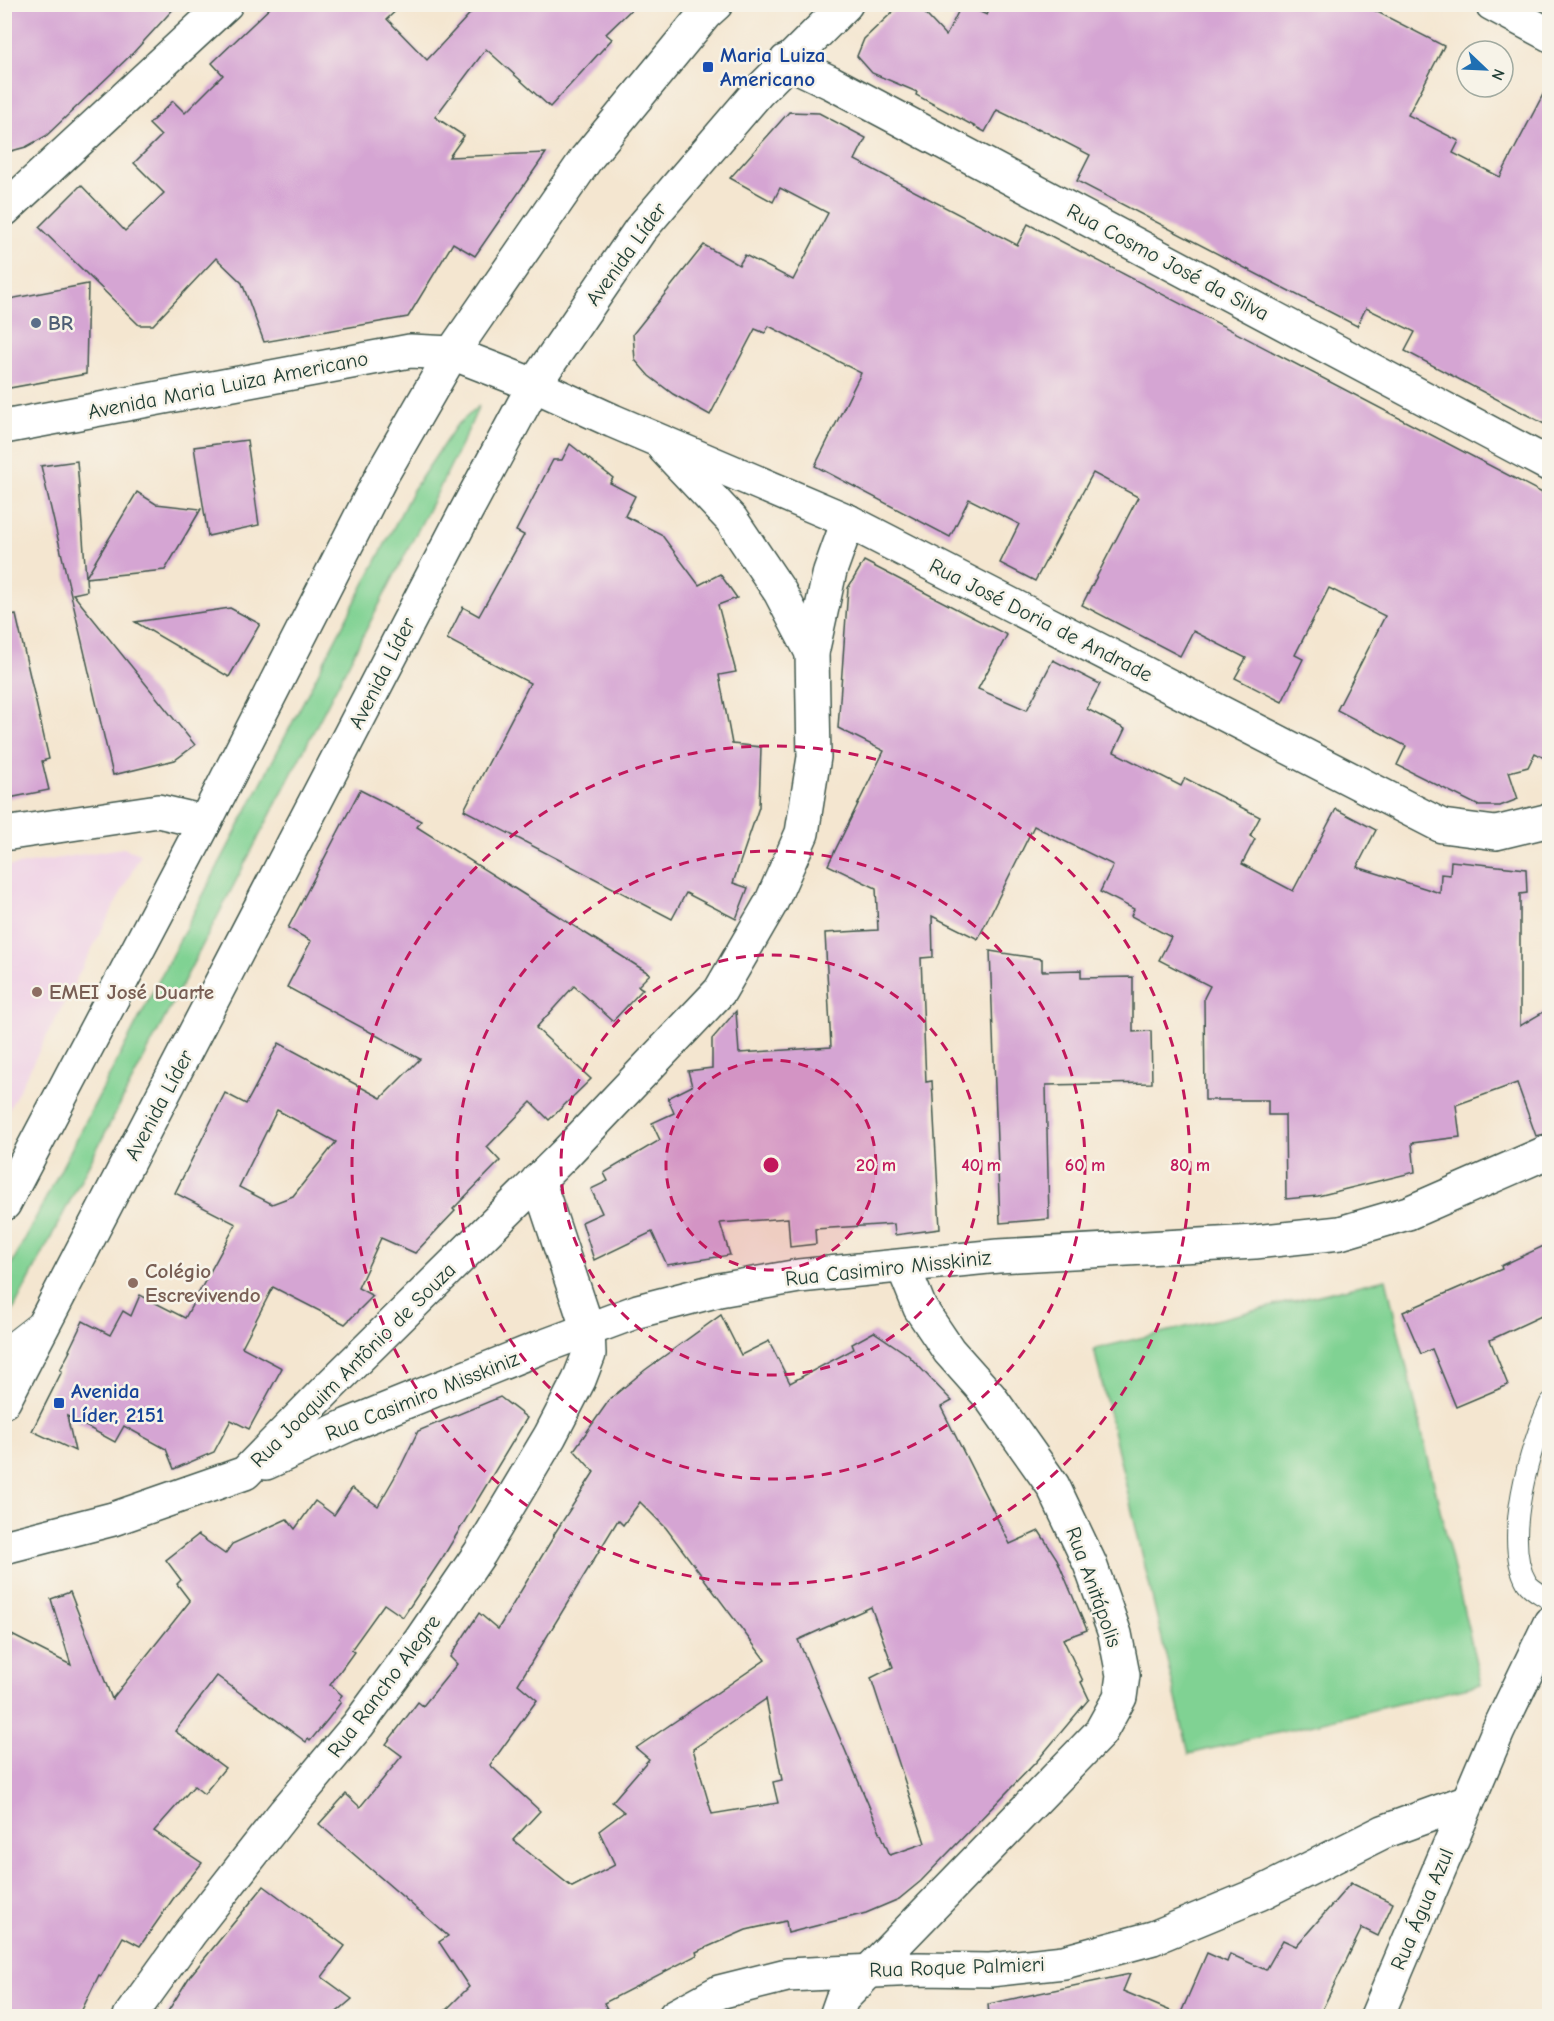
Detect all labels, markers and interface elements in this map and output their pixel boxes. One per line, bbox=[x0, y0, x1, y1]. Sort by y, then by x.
north arrow bbox=[1455, 39, 1515, 99]
place label: Maria Luiza Americano bbox=[720, 43, 825, 91]
marker: Maria Luiza Americano bbox=[701, 60, 715, 74]
text: N bbox=[1488, 66, 1508, 83]
street label: Avenida Líder bbox=[581, 197, 672, 310]
street label: Rua Cosmo José da Silva bbox=[1063, 199, 1273, 325]
place label: BR bbox=[48, 311, 73, 335]
marker: BR bbox=[29, 316, 43, 330]
street label: Avenida Maria Luiza Americano bbox=[86, 346, 370, 424]
street label: Rua José Doria de Andrade bbox=[925, 553, 1157, 687]
street label: Avenida Líder bbox=[344, 613, 421, 733]
place label: EMEI José Duarte bbox=[49, 980, 214, 1004]
marker: EMEI José Duarte bbox=[30, 985, 44, 999]
street label: Avenida Líder bbox=[120, 1045, 198, 1164]
centre of rings bbox=[761, 1155, 781, 1175]
text: 20 m bbox=[856, 1155, 896, 1176]
text: 40 m bbox=[961, 1155, 1001, 1176]
text: 60 m bbox=[1065, 1155, 1105, 1176]
text: 80 m bbox=[1170, 1155, 1210, 1176]
street label: Rua Casimiro Misskiniz bbox=[784, 1245, 992, 1291]
street label: Rua Joaquim Antônio de Souza bbox=[246, 1258, 460, 1472]
place label: Colégio Escrevivendo bbox=[145, 1259, 261, 1307]
marker: Colégio Escrevivendo bbox=[126, 1276, 140, 1290]
street label: Rua Casimiro Misskiniz bbox=[322, 1346, 522, 1446]
place label: Avenida Líder, 2151 bbox=[71, 1379, 164, 1427]
marker: Avenida Líder, 2151 bbox=[52, 1396, 66, 1410]
street label: Rua Anitápolis bbox=[1061, 1524, 1127, 1650]
street label: Rua Rancho Alegre bbox=[323, 1610, 445, 1762]
street label: Rua Água Azul bbox=[1386, 1845, 1458, 1973]
street label: Rua Roque Palmieri bbox=[869, 1952, 1045, 1982]

